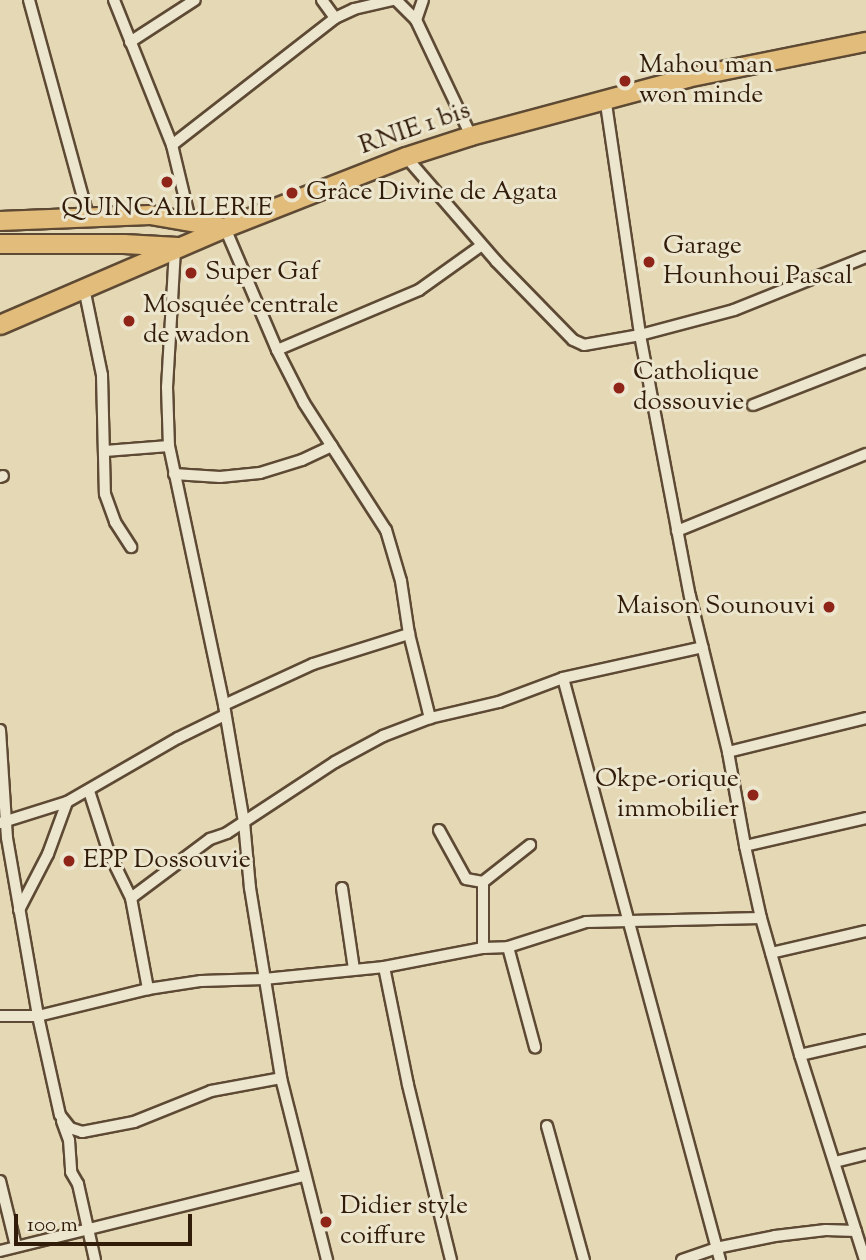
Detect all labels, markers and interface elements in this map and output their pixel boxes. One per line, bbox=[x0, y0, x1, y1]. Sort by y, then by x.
place label: Mahou man won minde bbox=[639, 50, 773, 112]
marker: Mahou man won minde bbox=[617, 73, 633, 89]
street label: RNIE 1 bis bbox=[355, 95, 475, 163]
marker: QUINCAILLERIE bbox=[159, 174, 175, 190]
place label: Grâce Divine de Agata bbox=[306, 177, 558, 209]
marker: Grâce Divine de Agata bbox=[284, 185, 300, 201]
place label: QUINCAILLERIE bbox=[61, 193, 273, 225]
place label: Garage Hounhoui Pascal bbox=[663, 231, 853, 292]
marker: Garage Hounhoui Pascal bbox=[641, 254, 657, 270]
place label: Super Gaf bbox=[205, 257, 320, 289]
marker: Super Gaf bbox=[183, 265, 199, 281]
place label: Mosquée centrale de wadon bbox=[143, 290, 339, 352]
marker: Mosquée centrale de wadon bbox=[121, 313, 137, 329]
place label: Catholique dossouvie bbox=[633, 357, 759, 418]
marker: Catholique dossouvie bbox=[611, 380, 627, 396]
place label: Maison Sounouvi bbox=[616, 591, 815, 623]
marker: Maison Sounouvi bbox=[821, 599, 837, 615]
place label: Okpe-orique immobilier bbox=[595, 764, 739, 826]
marker: Okpe-orique immobilier bbox=[745, 787, 761, 803]
place label: EPP Dossouvie bbox=[83, 845, 251, 877]
marker: EPP Dossouvie bbox=[61, 853, 77, 869]
place label: Didier style coiffure bbox=[340, 1191, 468, 1252]
scale bar bbox=[18, 1200, 196, 1244]
text: 100 m bbox=[27, 1211, 78, 1241]
marker: Didier style coiffure bbox=[318, 1214, 334, 1230]

